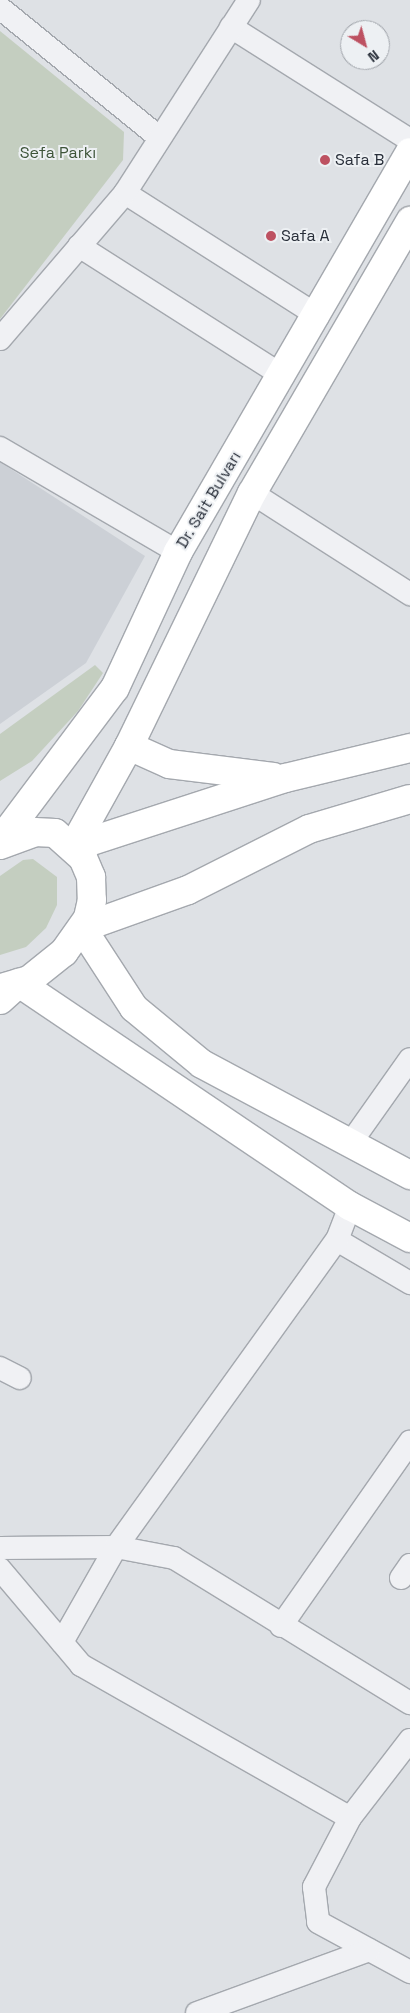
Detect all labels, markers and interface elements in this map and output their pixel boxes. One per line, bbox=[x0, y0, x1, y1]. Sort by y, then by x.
north arrow bbox=[340, 20, 390, 70]
text: N bbox=[364, 46, 383, 66]
park label: Sefa Parkı bbox=[20, 143, 96, 163]
place label: Safa B bbox=[335, 150, 384, 170]
marker: Safa B bbox=[319, 154, 331, 166]
place label: Safa A bbox=[281, 226, 330, 246]
marker: Safa A bbox=[265, 230, 277, 242]
street label: Dr. Sait Bulvarı bbox=[172, 448, 246, 552]

